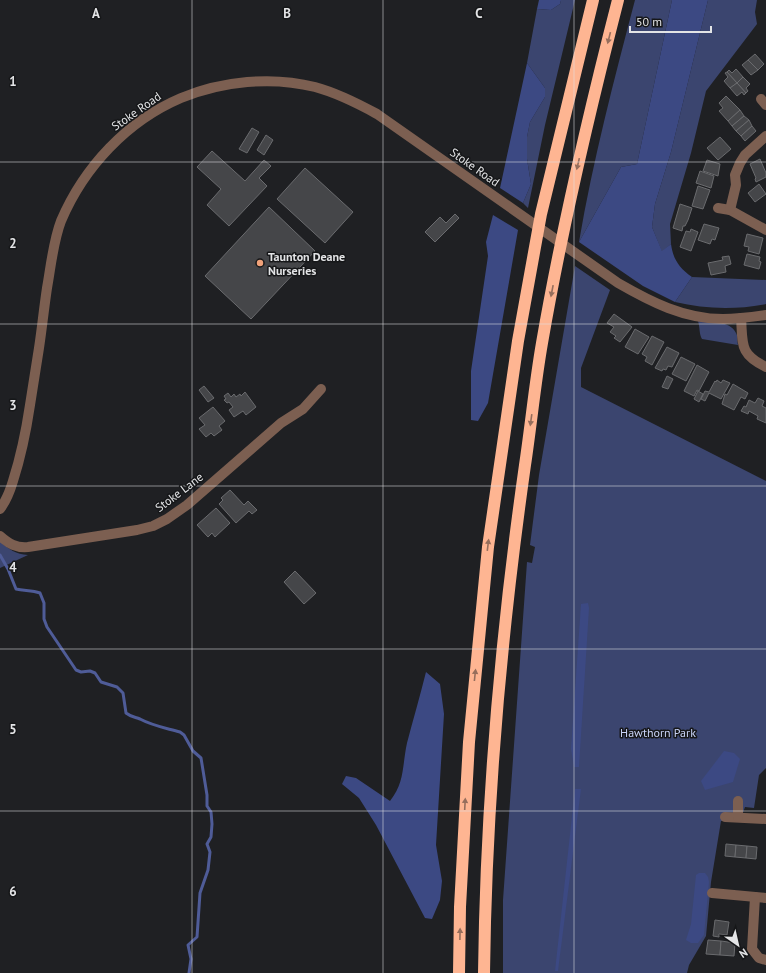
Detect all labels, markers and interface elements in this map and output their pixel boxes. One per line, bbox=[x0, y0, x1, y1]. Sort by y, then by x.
text: A bbox=[92, 5, 100, 22]
text: B bbox=[283, 5, 291, 22]
text: C bbox=[475, 5, 483, 22]
scale bar bbox=[630, 8, 711, 34]
text: 50 m bbox=[636, 14, 662, 29]
one-way arrow bbox=[605, 32, 611, 44]
text: 1 bbox=[9, 73, 17, 90]
street label: Stoke Road bbox=[108, 88, 164, 134]
street label: Stoke Road bbox=[447, 144, 503, 190]
one-way arrow bbox=[575, 158, 581, 170]
text: 2 bbox=[9, 235, 17, 252]
place label: Taunton Deane Nurseries bbox=[268, 249, 345, 278]
marker: Taunton Deane Nurseries bbox=[255, 258, 265, 268]
one-way arrow bbox=[549, 285, 555, 298]
text: 3 bbox=[9, 397, 17, 414]
one-way arrow bbox=[528, 414, 534, 426]
street label: Stoke Lane bbox=[152, 469, 206, 515]
one-way arrow bbox=[485, 539, 491, 551]
text: 4 bbox=[9, 559, 17, 576]
one-way arrow bbox=[472, 669, 479, 681]
text: 5 bbox=[9, 721, 17, 738]
park label: Hawthorn Park bbox=[620, 725, 696, 740]
one-way arrow bbox=[462, 798, 469, 810]
text: 6 bbox=[9, 883, 17, 900]
north arrow bbox=[718, 925, 758, 965]
one-way arrow bbox=[457, 927, 463, 940]
text: N bbox=[737, 945, 751, 961]

